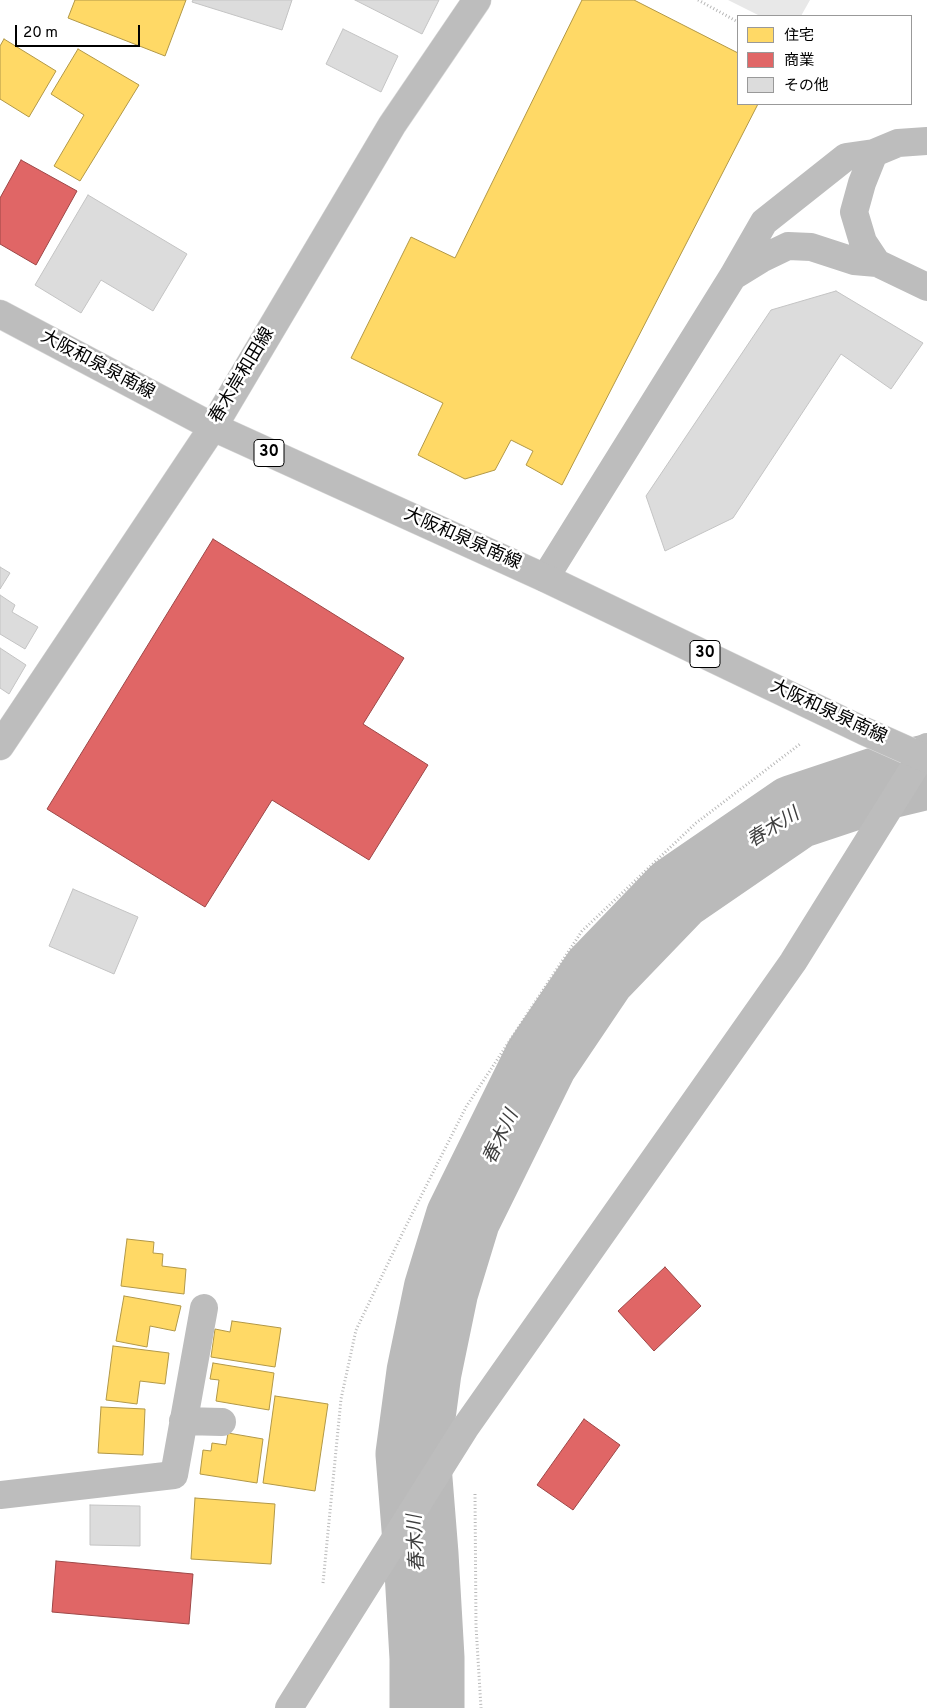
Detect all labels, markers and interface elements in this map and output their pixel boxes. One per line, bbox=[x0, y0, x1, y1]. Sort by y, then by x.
scale bar bbox=[18, 15, 142, 47]
legend bbox=[737, 15, 912, 105]
text: 20 m bbox=[23, 24, 58, 43]
text: 住宅 bbox=[784, 27, 814, 46]
text: 商業 bbox=[784, 52, 814, 71]
text: その他 bbox=[784, 77, 829, 96]
street label: 春木岸和田線 bbox=[206, 324, 280, 428]
street label: 大阪和泉泉南線 bbox=[36, 327, 158, 405]
road number: 30 bbox=[254, 439, 284, 466]
street label: 大阪和泉泉南線 bbox=[400, 505, 524, 575]
road number: 30 bbox=[690, 641, 720, 668]
street label: 大阪和泉泉南線 bbox=[766, 677, 890, 749]
water label: 春木川 bbox=[744, 804, 804, 854]
water label: 春木川 bbox=[479, 1107, 525, 1169]
water label: 春木川 bbox=[405, 1514, 431, 1572]

